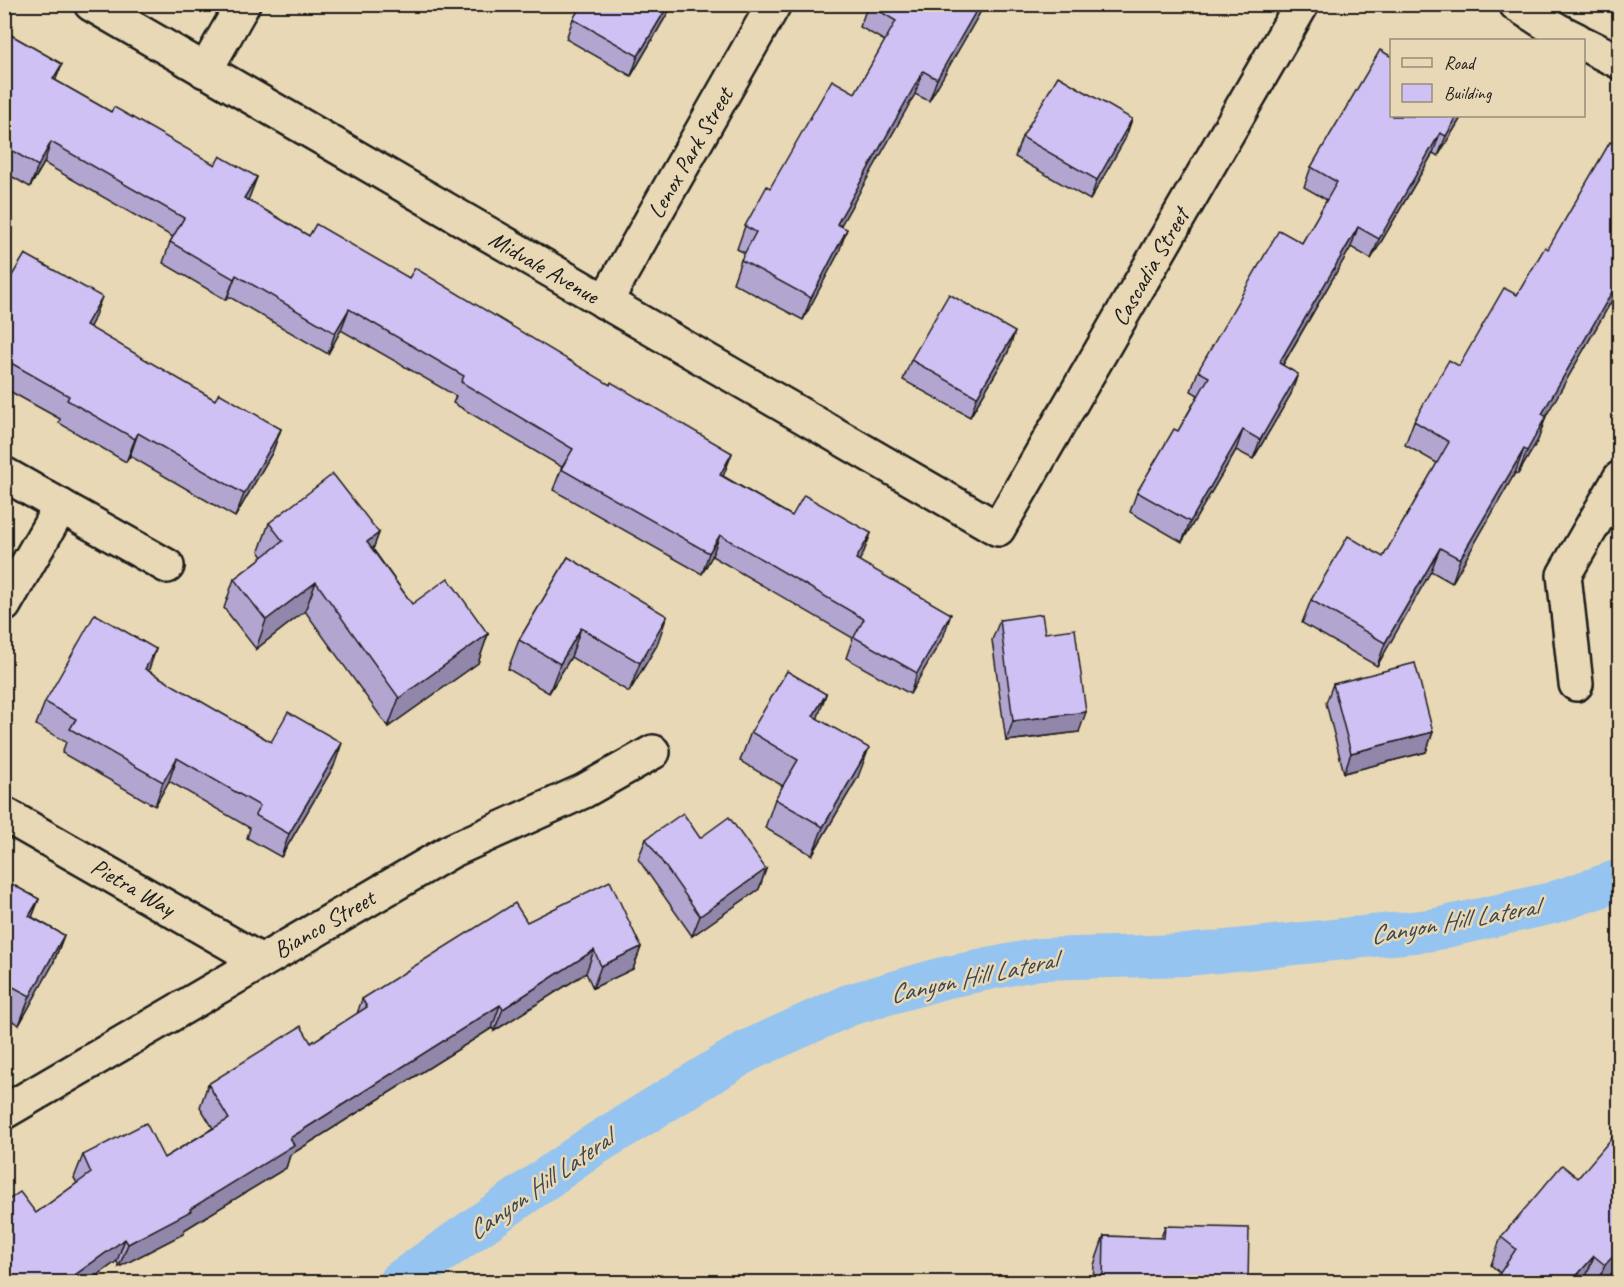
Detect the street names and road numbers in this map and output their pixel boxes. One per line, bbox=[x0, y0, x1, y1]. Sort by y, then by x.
street label: Lenox Park Street bbox=[641, 81, 740, 224]
street label: Cascadia Street bbox=[1104, 200, 1197, 331]
street label: Midvale Avenue bbox=[484, 224, 606, 312]
street label: Pietra Way bbox=[86, 851, 182, 924]
street label: Bianco Street bbox=[268, 882, 382, 965]

